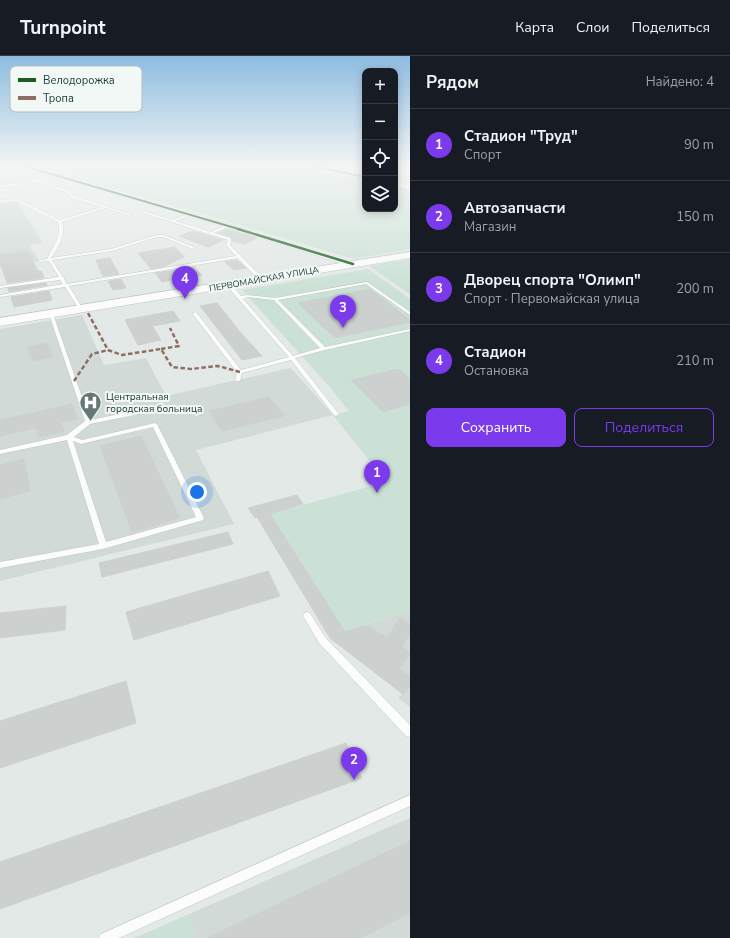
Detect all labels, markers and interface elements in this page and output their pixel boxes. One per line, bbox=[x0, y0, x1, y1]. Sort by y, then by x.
text: Turnpoint bbox=[20, 15, 106, 41]
text: Карта bbox=[515, 18, 554, 37]
text: Слои bbox=[576, 18, 610, 37]
text: Поделиться bbox=[632, 18, 710, 37]
legend bbox=[10, 66, 142, 112]
map controls bbox=[362, 68, 398, 212]
button: + bbox=[362, 68, 398, 104]
text: Рядом bbox=[426, 71, 479, 94]
text: Велодорожка bbox=[43, 73, 115, 88]
text: Найдено: 4 bbox=[646, 73, 714, 91]
text: Тропа bbox=[43, 91, 74, 106]
button: − bbox=[362, 104, 398, 140]
text: Стадион "Труд" bbox=[464, 126, 578, 146]
text: 1 bbox=[435, 136, 443, 154]
text: 90 m bbox=[684, 136, 714, 154]
button: locate bbox=[362, 140, 398, 176]
text: Спорт bbox=[464, 146, 501, 164]
button: layers bbox=[362, 176, 398, 212]
text: Автозапчасти bbox=[464, 198, 565, 218]
text: 2 bbox=[435, 208, 443, 226]
text: 150 m bbox=[676, 208, 714, 226]
text: Магазин bbox=[464, 218, 516, 236]
street label: ПЕРВОМАЙСКАЯ УЛИЦА bbox=[208, 263, 320, 295]
pin: 4 bbox=[172, 266, 198, 299]
text: Дворец спорта "Олимп" bbox=[464, 270, 641, 290]
text: 3 bbox=[435, 280, 443, 298]
text: 200 m bbox=[676, 280, 714, 298]
text: Спорт · Первомайская улица bbox=[464, 290, 640, 308]
pin: 3 bbox=[330, 295, 356, 328]
text: Стадион bbox=[464, 342, 526, 362]
text: 4 bbox=[435, 352, 443, 370]
text: 210 m bbox=[676, 352, 714, 370]
text: Остановка bbox=[464, 362, 529, 380]
hospital icon: Центральная городская больница bbox=[77, 390, 103, 423]
place label: Центральная городская больница bbox=[106, 390, 202, 416]
button: Сохранить bbox=[426, 408, 566, 447]
button: Поделиться bbox=[574, 408, 714, 447]
pin: 1 bbox=[364, 460, 390, 493]
your location bbox=[187, 482, 207, 502]
pin: 2 bbox=[341, 747, 367, 780]

